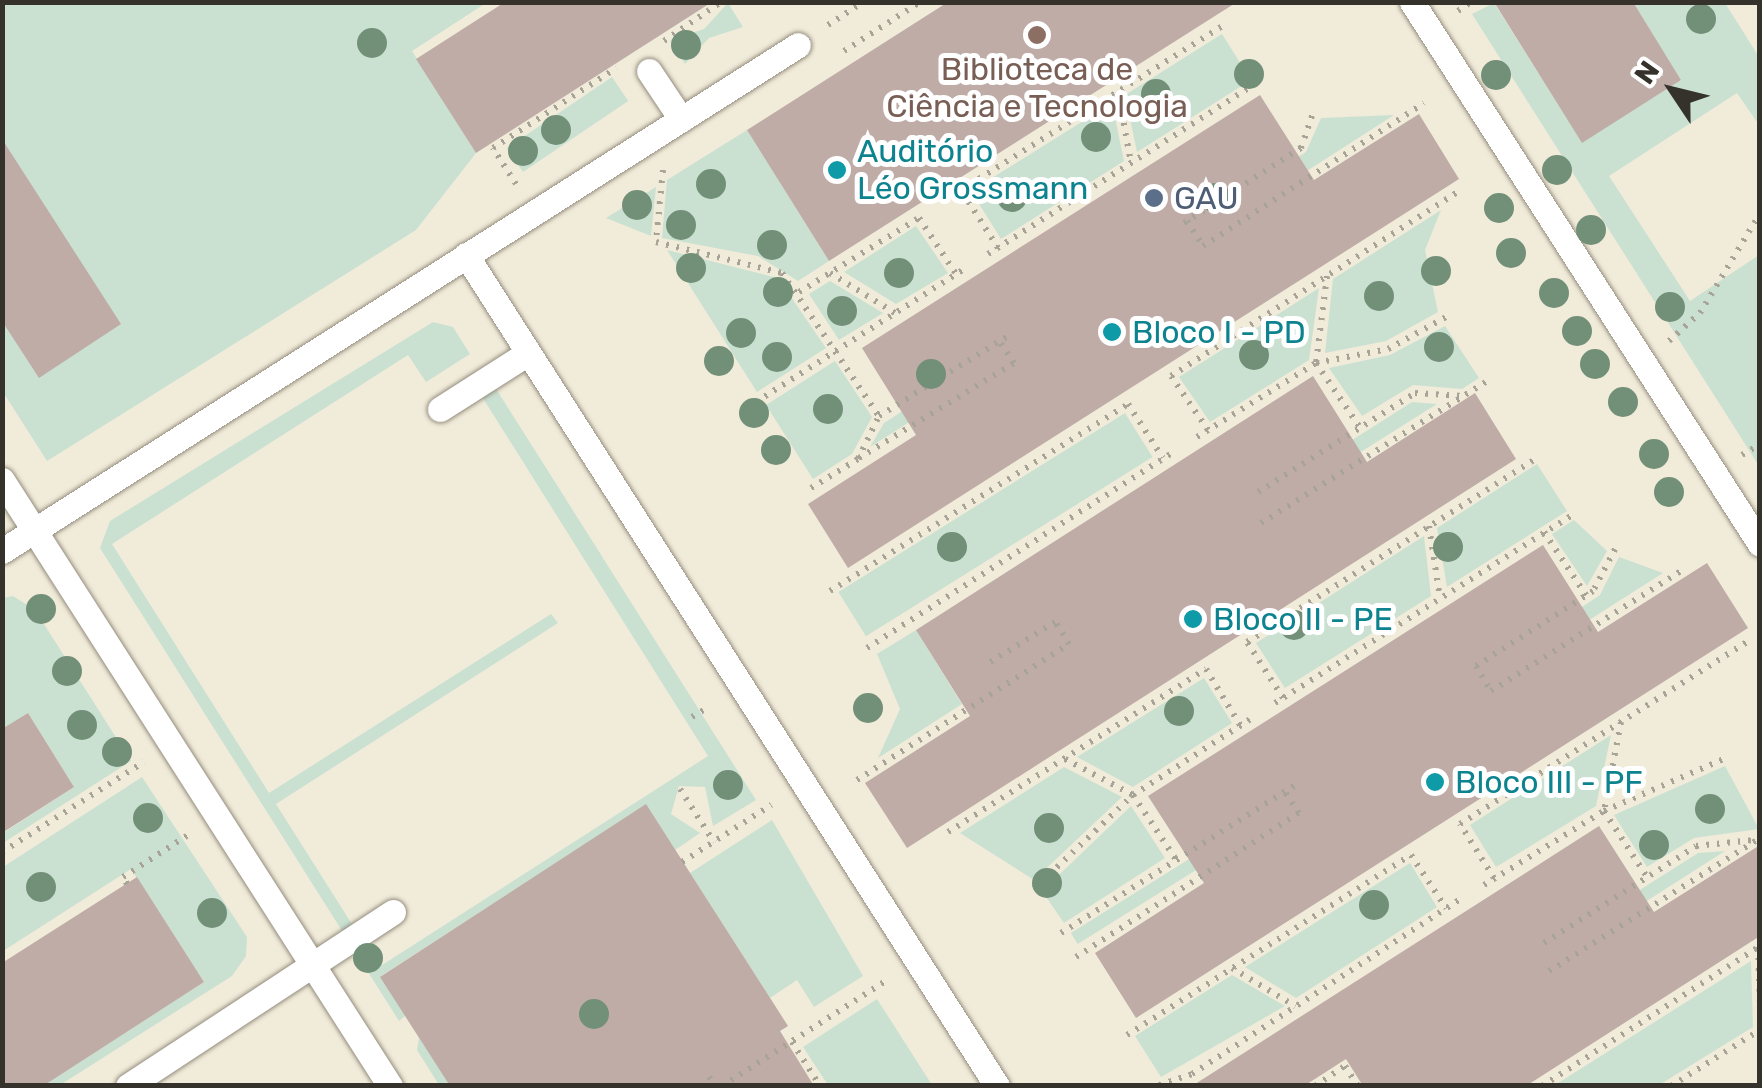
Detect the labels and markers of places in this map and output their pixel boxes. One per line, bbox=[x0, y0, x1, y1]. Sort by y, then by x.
marker: Biblioteca de Ciência e Tecnologia bbox=[1026, 24, 1048, 46]
place label: Biblioteca de Ciência e Tecnologia bbox=[886, 51, 1188, 126]
place label: Auditório Léo Grossmann bbox=[857, 133, 1088, 208]
marker: Auditório Léo Grossmann bbox=[826, 159, 848, 181]
place label: GAU bbox=[1174, 179, 1239, 217]
marker: GAU bbox=[1143, 187, 1165, 209]
place label: Bloco I - PD bbox=[1132, 313, 1306, 351]
marker: Bloco I - PD bbox=[1101, 321, 1123, 343]
place label: Bloco II - PE bbox=[1213, 600, 1393, 638]
marker: Bloco II - PE bbox=[1182, 608, 1204, 630]
place label: Bloco III - PF bbox=[1455, 763, 1643, 801]
marker: Bloco III - PF bbox=[1424, 771, 1446, 793]

